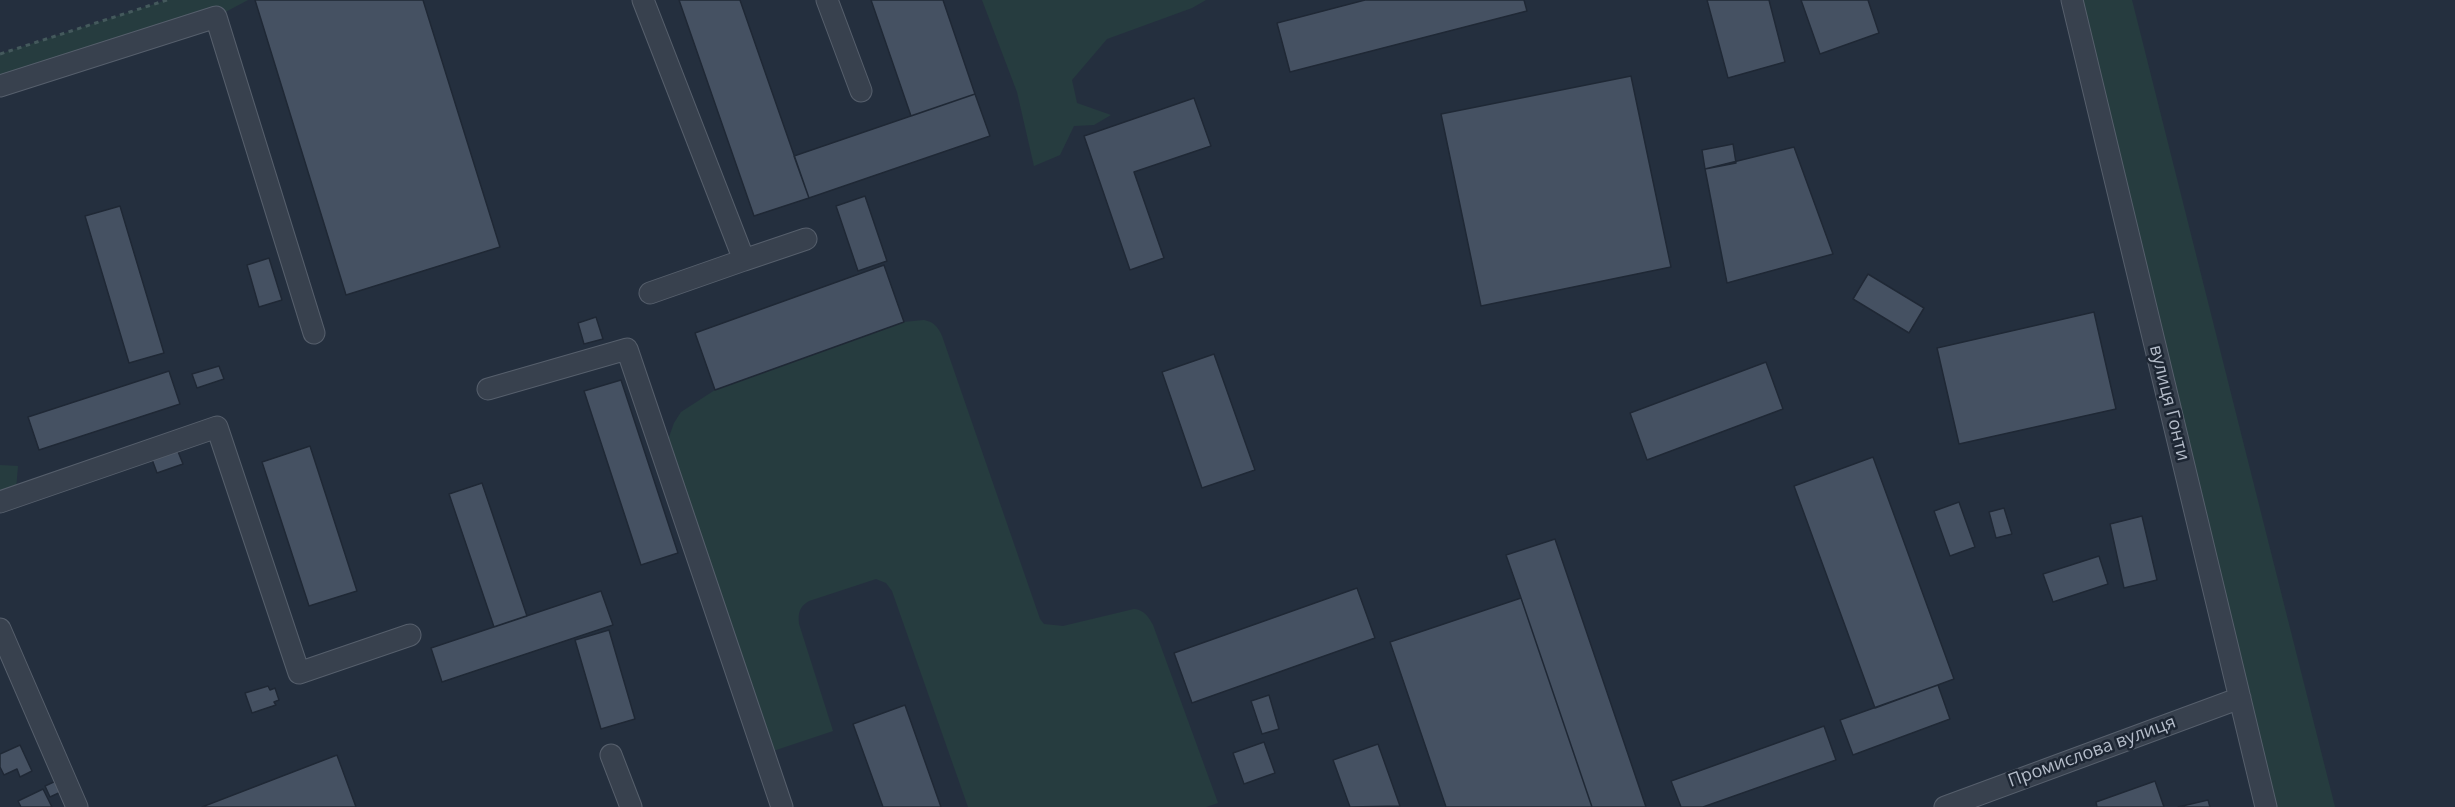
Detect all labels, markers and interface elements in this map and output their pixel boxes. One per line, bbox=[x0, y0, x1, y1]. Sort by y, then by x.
street label: вулиця Гонти bbox=[2144, 343, 2194, 463]
street label: Промислова вулиця bbox=[2005, 712, 2179, 792]

